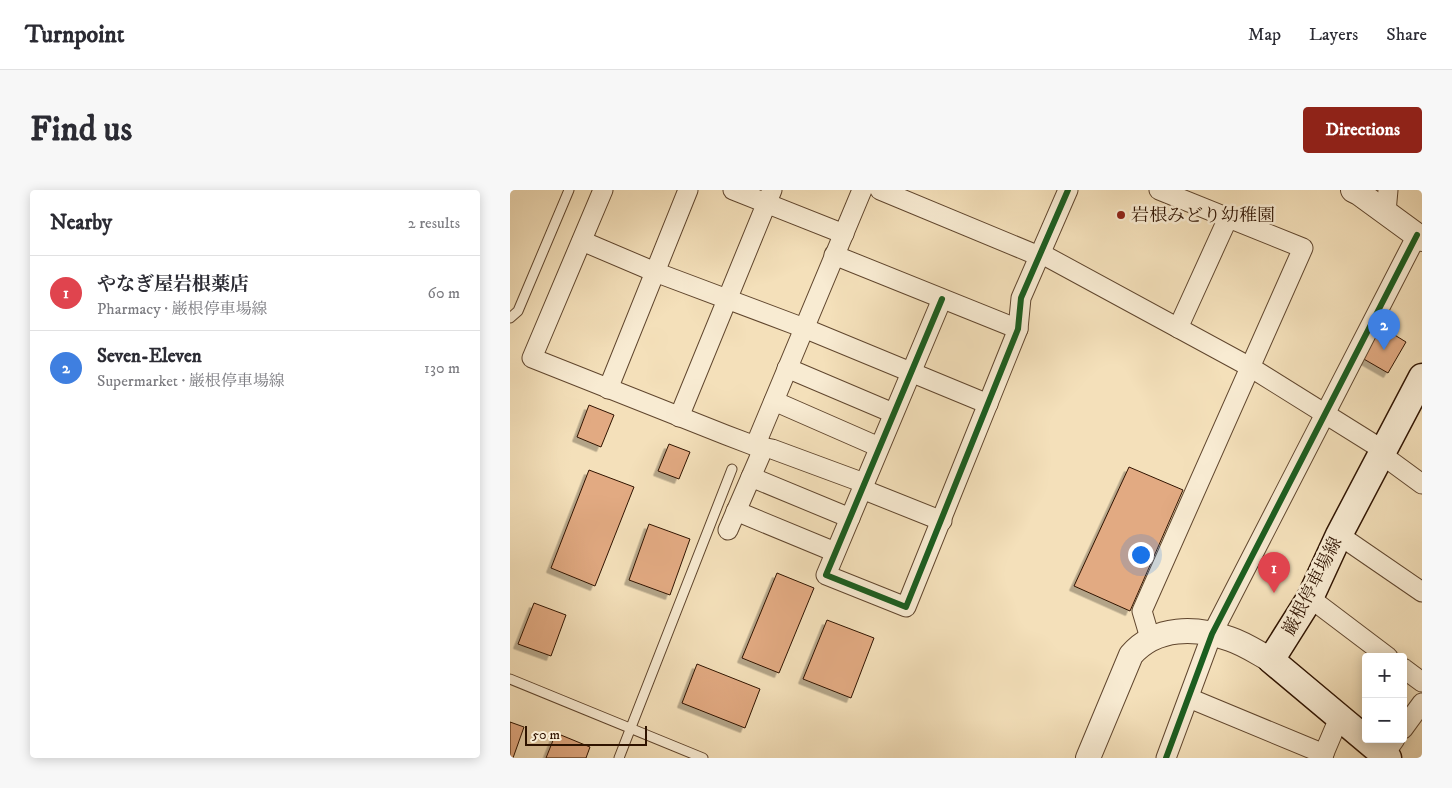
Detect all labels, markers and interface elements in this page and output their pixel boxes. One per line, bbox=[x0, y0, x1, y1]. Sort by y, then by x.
text: Turnpoint bbox=[25, 20, 124, 50]
text: Map bbox=[1248, 24, 1281, 46]
text: Layers bbox=[1309, 24, 1358, 46]
text: Share bbox=[1386, 24, 1427, 46]
button: Directions bbox=[1303, 107, 1422, 153]
text: Find us bbox=[30, 108, 132, 152]
place label: 岩根みどり幼稚園 bbox=[1131, 205, 1275, 227]
marker: 岩根みどり幼稚園 bbox=[1115, 209, 1127, 221]
text: Nearby bbox=[50, 210, 112, 236]
text: 2 results bbox=[408, 213, 460, 233]
text: やなぎ屋岩根薬店 bbox=[97, 273, 249, 296]
text: 1 bbox=[63, 283, 69, 303]
text: 60 m bbox=[428, 283, 460, 303]
text: Pharmacy · 巌根停車場線 bbox=[97, 299, 267, 319]
pin: 2 bbox=[1368, 309, 1400, 350]
text: Seven-Eleven bbox=[97, 345, 202, 368]
text: 2 bbox=[62, 358, 70, 378]
text: 130 m bbox=[424, 358, 460, 378]
text: Supermarket · 巌根停車場線 bbox=[97, 371, 285, 391]
street label: 巌根停車場線 bbox=[1279, 533, 1347, 640]
your location bbox=[1128, 542, 1154, 568]
pin: 1 bbox=[1258, 552, 1290, 593]
map controls bbox=[1362, 653, 1407, 743]
button: + bbox=[1362, 653, 1407, 698]
button: − bbox=[1362, 698, 1407, 743]
scale bar bbox=[525, 723, 648, 746]
text: 50 m bbox=[532, 726, 560, 744]

